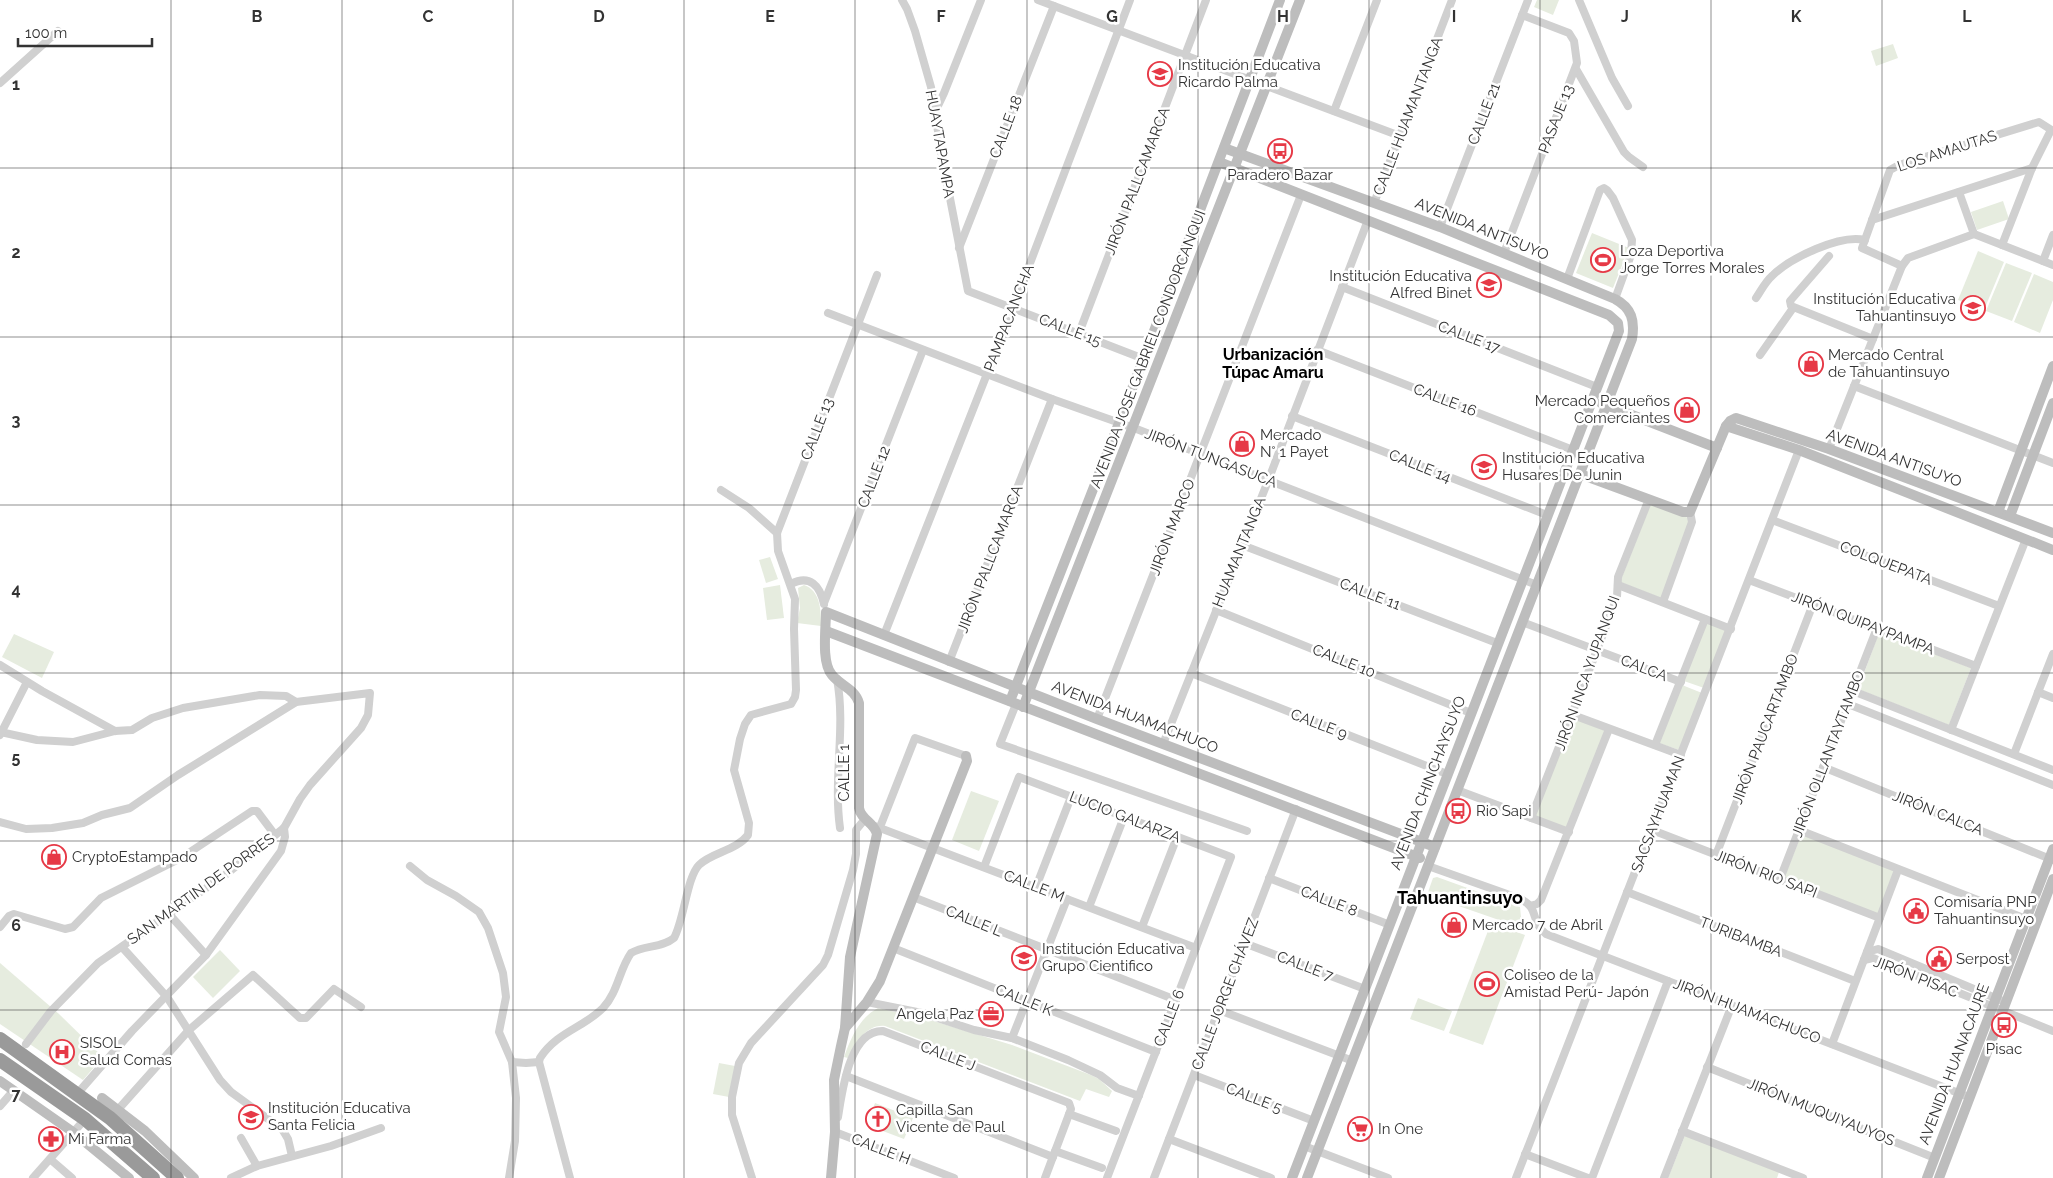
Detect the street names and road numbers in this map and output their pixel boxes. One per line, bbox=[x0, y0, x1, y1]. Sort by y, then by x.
street label: CALLE HUAMANTANGA bbox=[1369, 34, 1447, 198]
street label: CALLE 21 bbox=[1464, 80, 1504, 148]
street label: PASAJE 13 bbox=[1535, 82, 1577, 156]
street label: HUAYTAPAMPA bbox=[922, 88, 958, 200]
street label: CALLE 18 bbox=[986, 93, 1026, 161]
street label: JIRÓN PALLCAMARCA bbox=[1100, 105, 1174, 257]
street label: LOS AMAUTAS bbox=[1895, 126, 1999, 176]
street label: AVENIDA ANTISUYO bbox=[1413, 194, 1551, 264]
street label: AVENIDA JOSE GABRIEL CONDORCANQUI bbox=[1086, 207, 1210, 491]
street label: PAMPACANCHA bbox=[980, 262, 1038, 374]
street label: CALLE 15 bbox=[1036, 310, 1104, 350]
street label: CALLE 17 bbox=[1435, 317, 1503, 357]
street label: CALLE 16 bbox=[1411, 380, 1479, 420]
street label: CALLE 13 bbox=[797, 395, 837, 463]
street label: JIRÓN TUNGASUCA bbox=[1142, 424, 1280, 492]
street label: AVENIDA ANTISUYO bbox=[1824, 425, 1964, 491]
street label: CALLE 12 bbox=[854, 443, 894, 511]
street label: CALLE 14 bbox=[1386, 445, 1454, 487]
street label: JIRÓN MARCO bbox=[1145, 476, 1199, 578]
street label: JIRÓN PALLCAMARCA bbox=[953, 483, 1027, 635]
street label: HUAMANTANGA bbox=[1209, 494, 1269, 610]
street label: COLQUEPATA bbox=[1837, 537, 1935, 589]
street label: CALLE 11 bbox=[1337, 574, 1403, 614]
street label: JIRÓN QUIPAYPAMPA bbox=[1789, 587, 1937, 659]
street label: JIRÓN INCA YUPANQUI bbox=[1551, 593, 1623, 753]
street label: CALLE 10 bbox=[1310, 640, 1378, 682]
street label: CALCA bbox=[1618, 651, 1670, 685]
street label: JIRÓN PAUCARTAMBO bbox=[1728, 651, 1802, 807]
street label: JIRÓN OLLANTAYTAMBO bbox=[1788, 668, 1868, 840]
street label: AVENIDA HUAMACHUCO bbox=[1049, 677, 1221, 757]
street label: AVENIDA CHINCHAYSUYO bbox=[1386, 693, 1470, 873]
street label: CALLE 9 bbox=[1288, 705, 1350, 743]
street label: CALLE 1 bbox=[835, 744, 853, 802]
street label: SACSAYHUAMAN bbox=[1627, 753, 1689, 875]
street label: LUCIO GALARZA bbox=[1067, 787, 1183, 847]
street label: JIRÓN CALCA bbox=[1890, 787, 1986, 839]
street label: SAN MARTIN DE PORRES bbox=[124, 829, 278, 949]
street label: JIRÓN RIO SAPI bbox=[1712, 846, 1820, 902]
street label: CALLE M bbox=[1001, 866, 1067, 906]
street label: CALLE 8 bbox=[1298, 882, 1360, 920]
street label: CALLE L bbox=[943, 902, 1005, 941]
street label: TURIBAMBA bbox=[1697, 913, 1785, 961]
street label: CALLE JORGE CHÁVEZ bbox=[1188, 915, 1262, 1073]
street label: CALLE 7 bbox=[1274, 947, 1336, 985]
street label: JIRÓN PISAC bbox=[1871, 953, 1961, 1001]
street label: JIRÓN HUAMACHUCO bbox=[1671, 975, 1823, 1047]
street label: CALLE K bbox=[993, 980, 1056, 1020]
street label: AVENIDA HUANACAURE bbox=[1915, 981, 1993, 1147]
street label: CALLE 6 bbox=[1150, 987, 1188, 1049]
street label: CALLE J bbox=[918, 1037, 978, 1075]
street label: JIRÓN MUQUIYAUYOS bbox=[1745, 1074, 1897, 1150]
street label: CALLE 5 bbox=[1223, 1079, 1285, 1117]
street label: CALLE H bbox=[849, 1130, 913, 1168]

